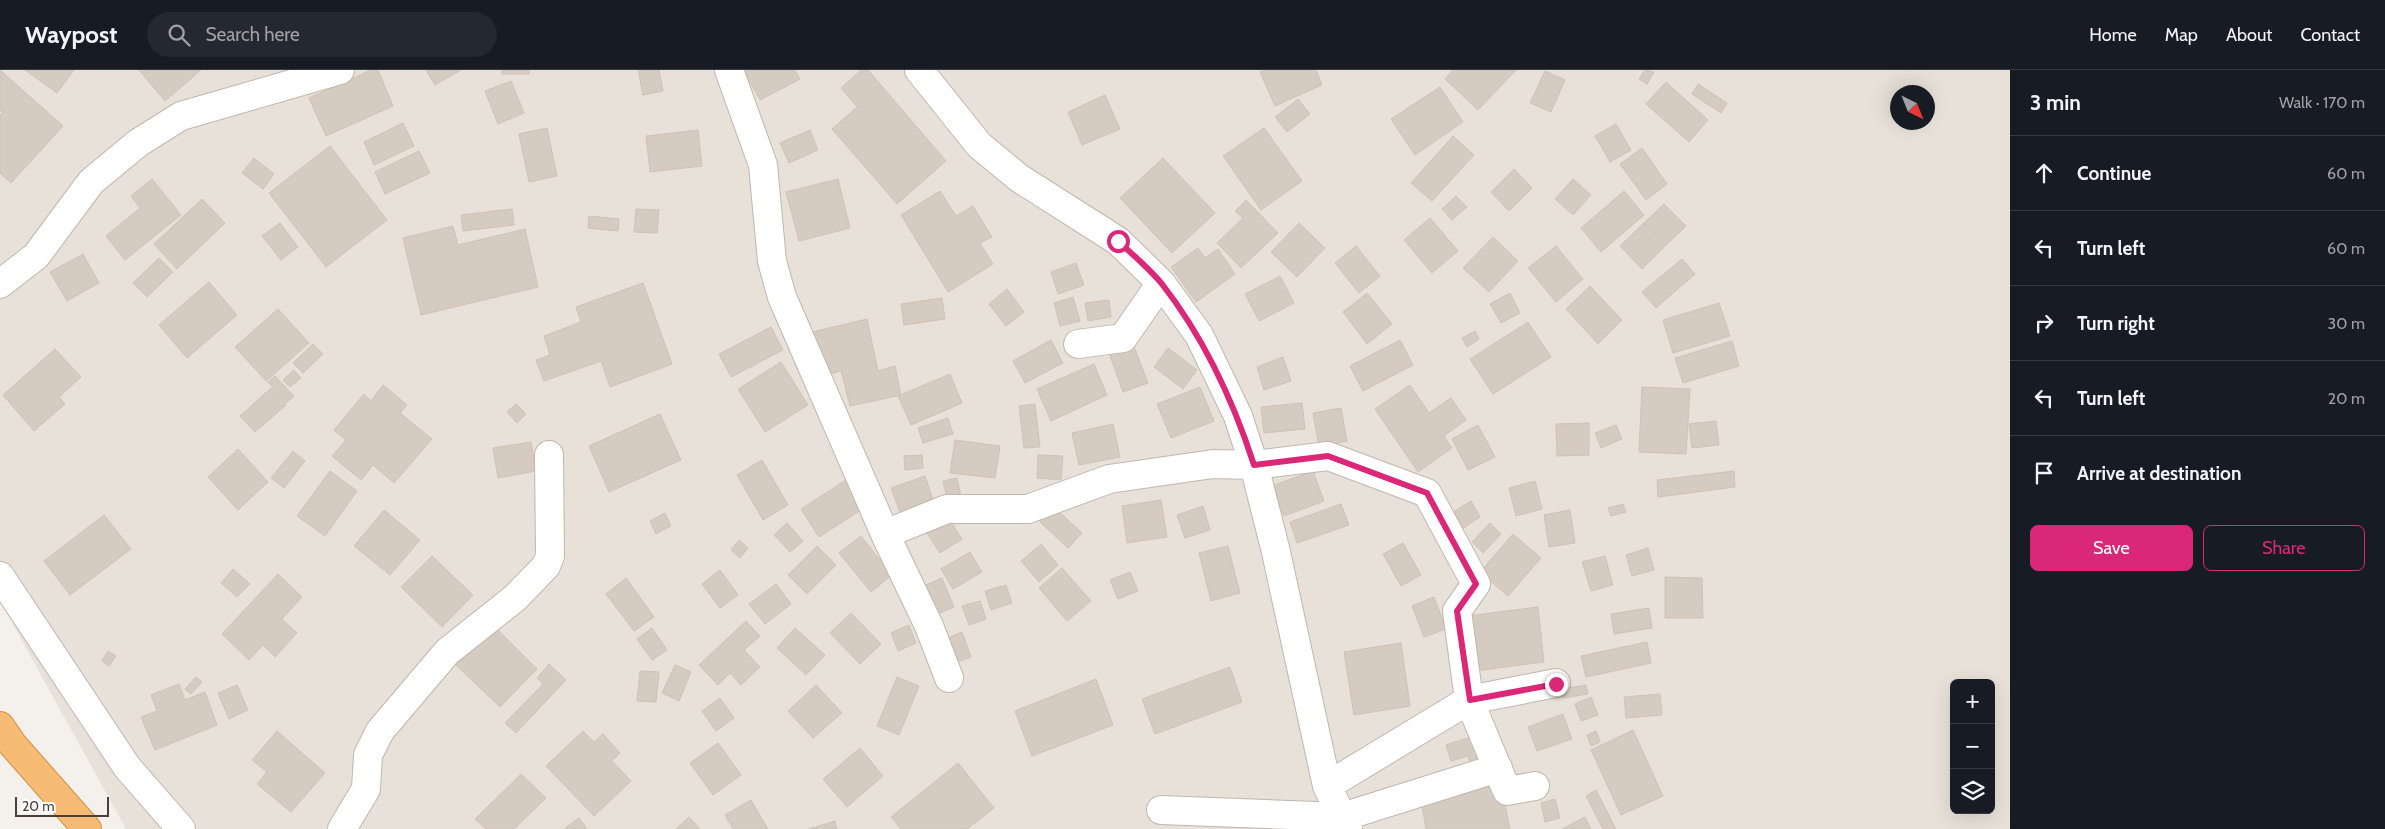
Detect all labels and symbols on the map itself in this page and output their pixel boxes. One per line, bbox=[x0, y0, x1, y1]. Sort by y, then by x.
north arrow bbox=[1890, 85, 1935, 130]
route start bbox=[1107, 230, 1130, 253]
route end bbox=[1545, 673, 1568, 696]
scale bar bbox=[15, 794, 109, 817]

